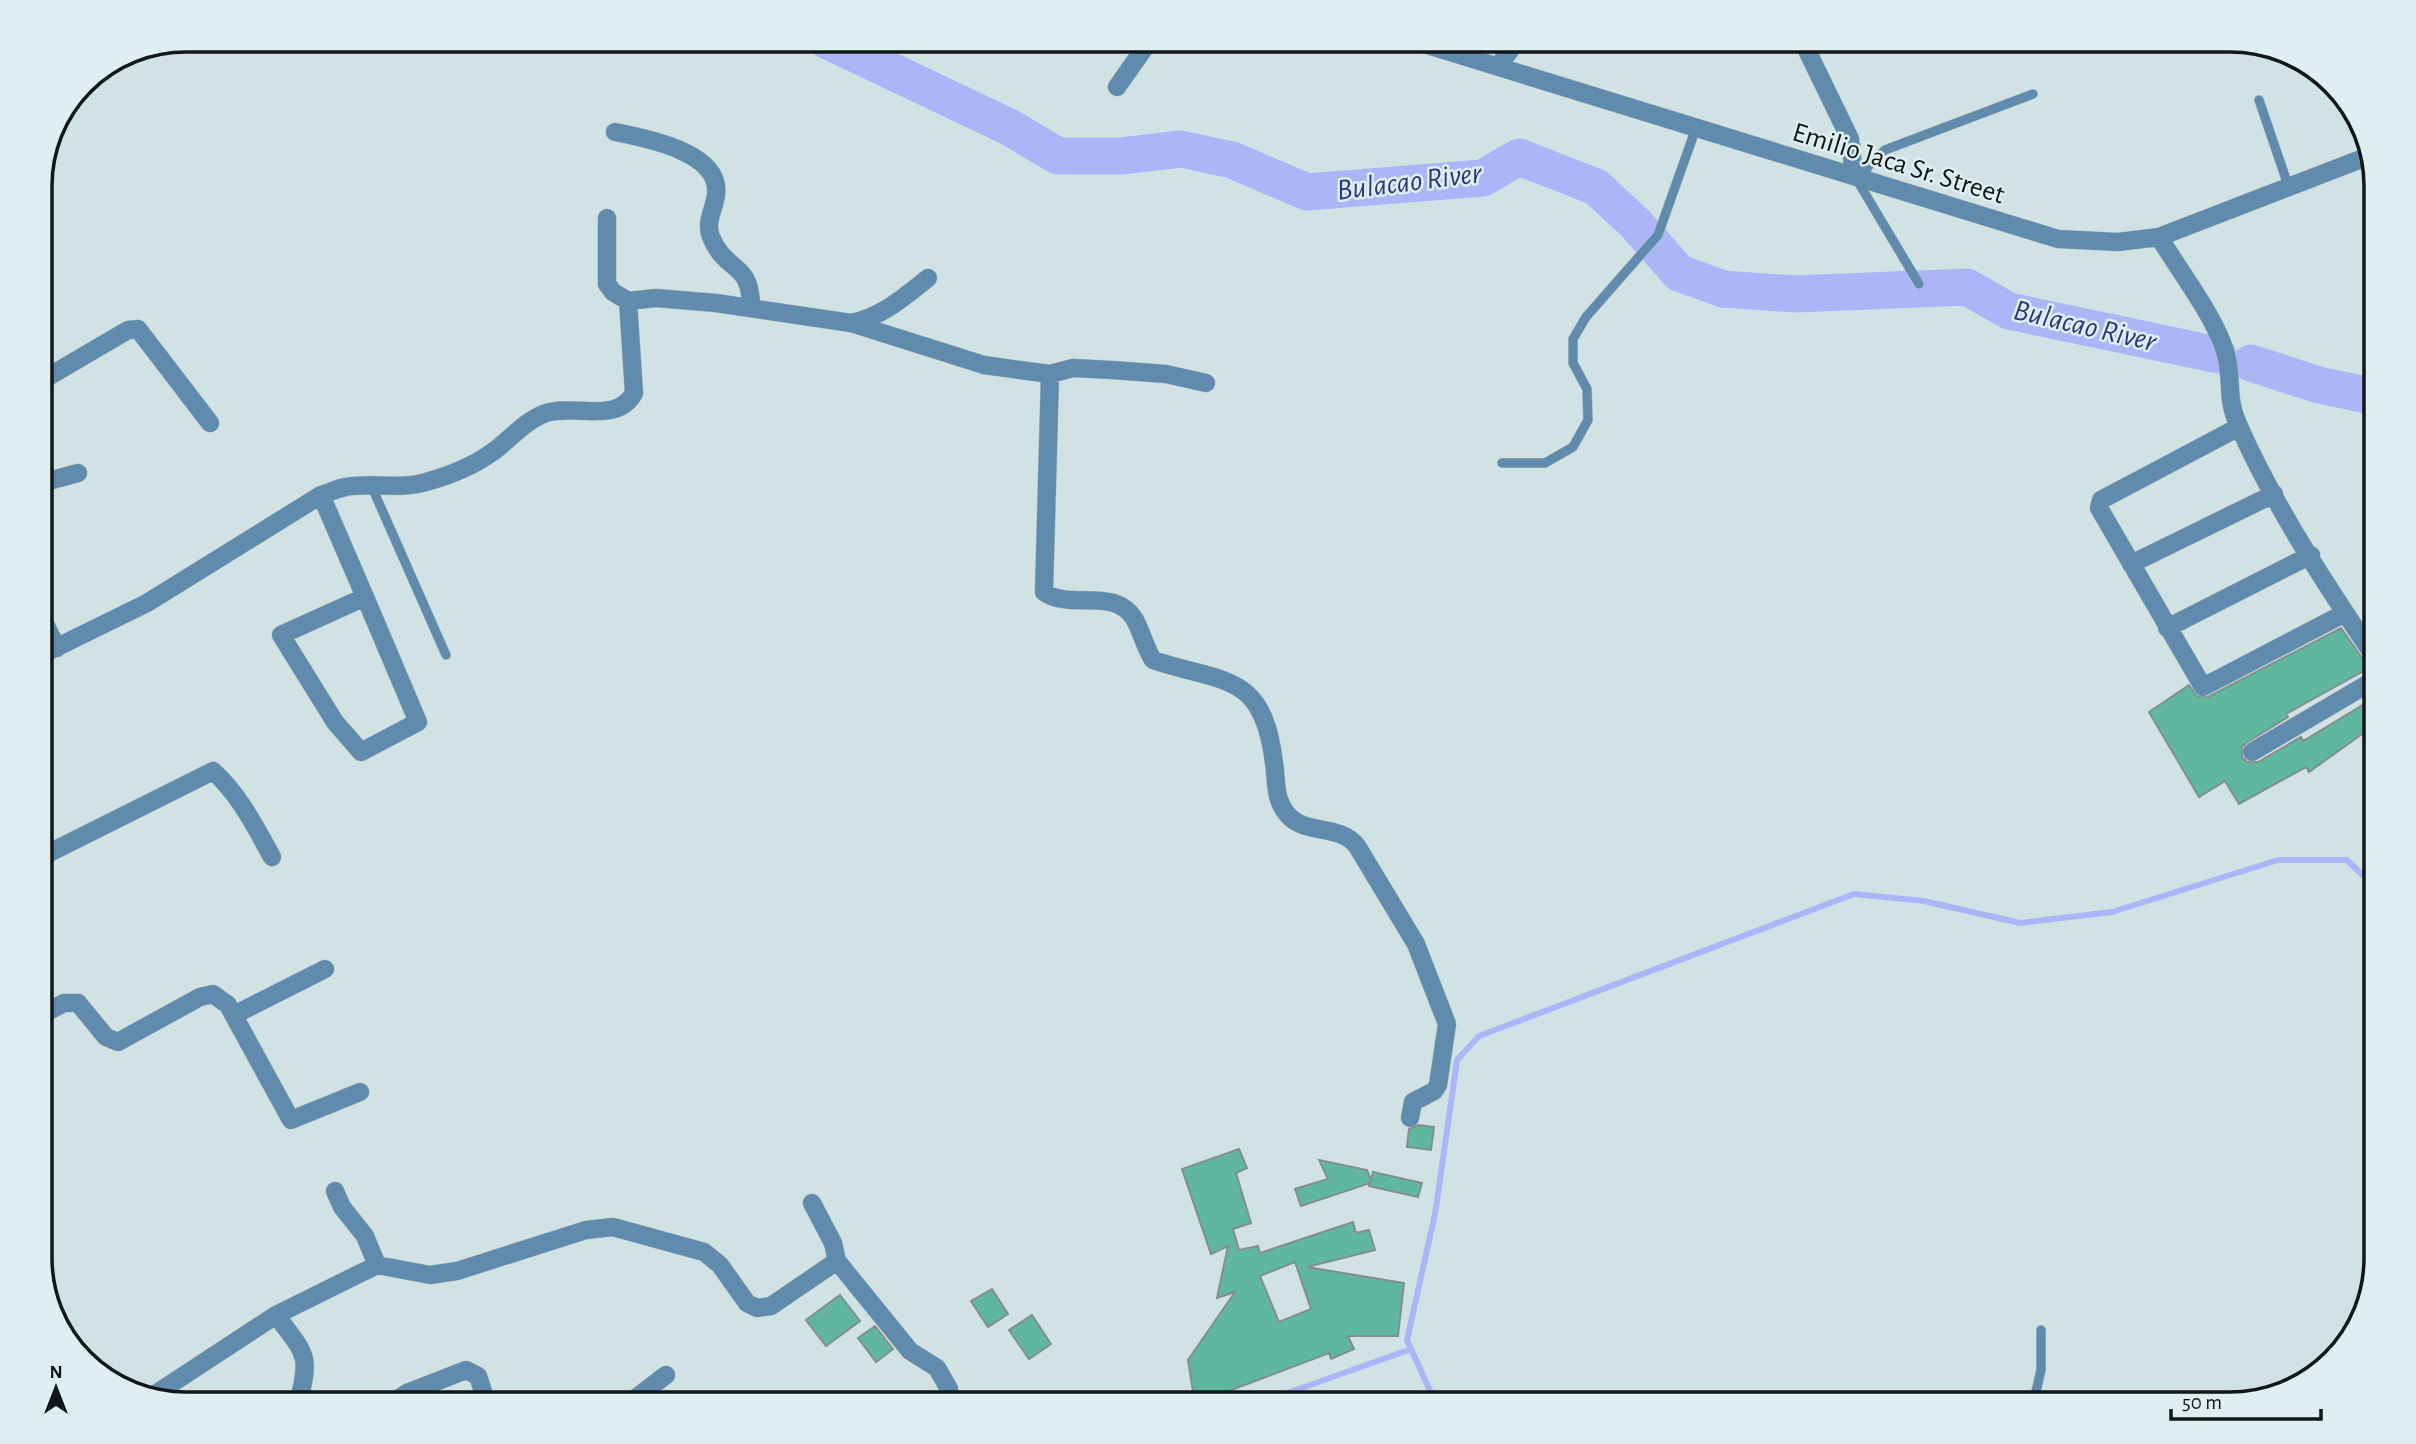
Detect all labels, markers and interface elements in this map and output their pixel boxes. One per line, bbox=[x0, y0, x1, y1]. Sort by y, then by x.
street label: Emilio Jaca Sr. Street bbox=[1789, 118, 2008, 209]
water label: Bulacao River bbox=[1335, 158, 1484, 206]
water label: Bulacao River bbox=[2011, 295, 2160, 357]
north arrow bbox=[21, 1353, 91, 1423]
text: N bbox=[49, 1363, 63, 1382]
scale bar bbox=[2171, 1378, 2322, 1422]
text: 50 m bbox=[2182, 1392, 2222, 1413]

